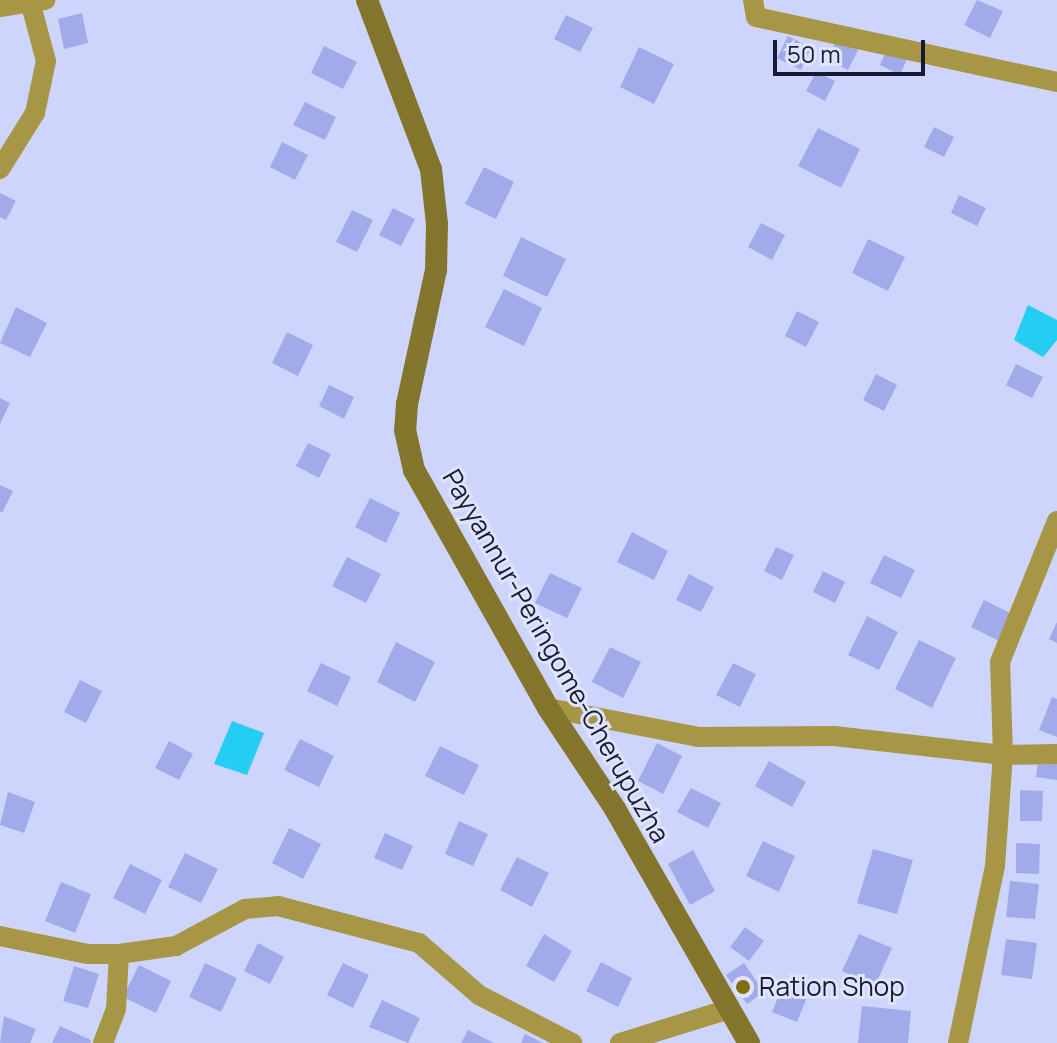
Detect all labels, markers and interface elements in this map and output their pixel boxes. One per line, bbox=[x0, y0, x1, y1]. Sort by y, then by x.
scale bar bbox=[777, 24, 929, 74]
text: 50 m bbox=[787, 37, 841, 70]
street label: Payyannur-Peringome-Cherupuzha bbox=[436, 464, 676, 848]
place label: Ration Shop bbox=[759, 971, 905, 1003]
marker: Ration Shop bbox=[734, 978, 752, 996]

